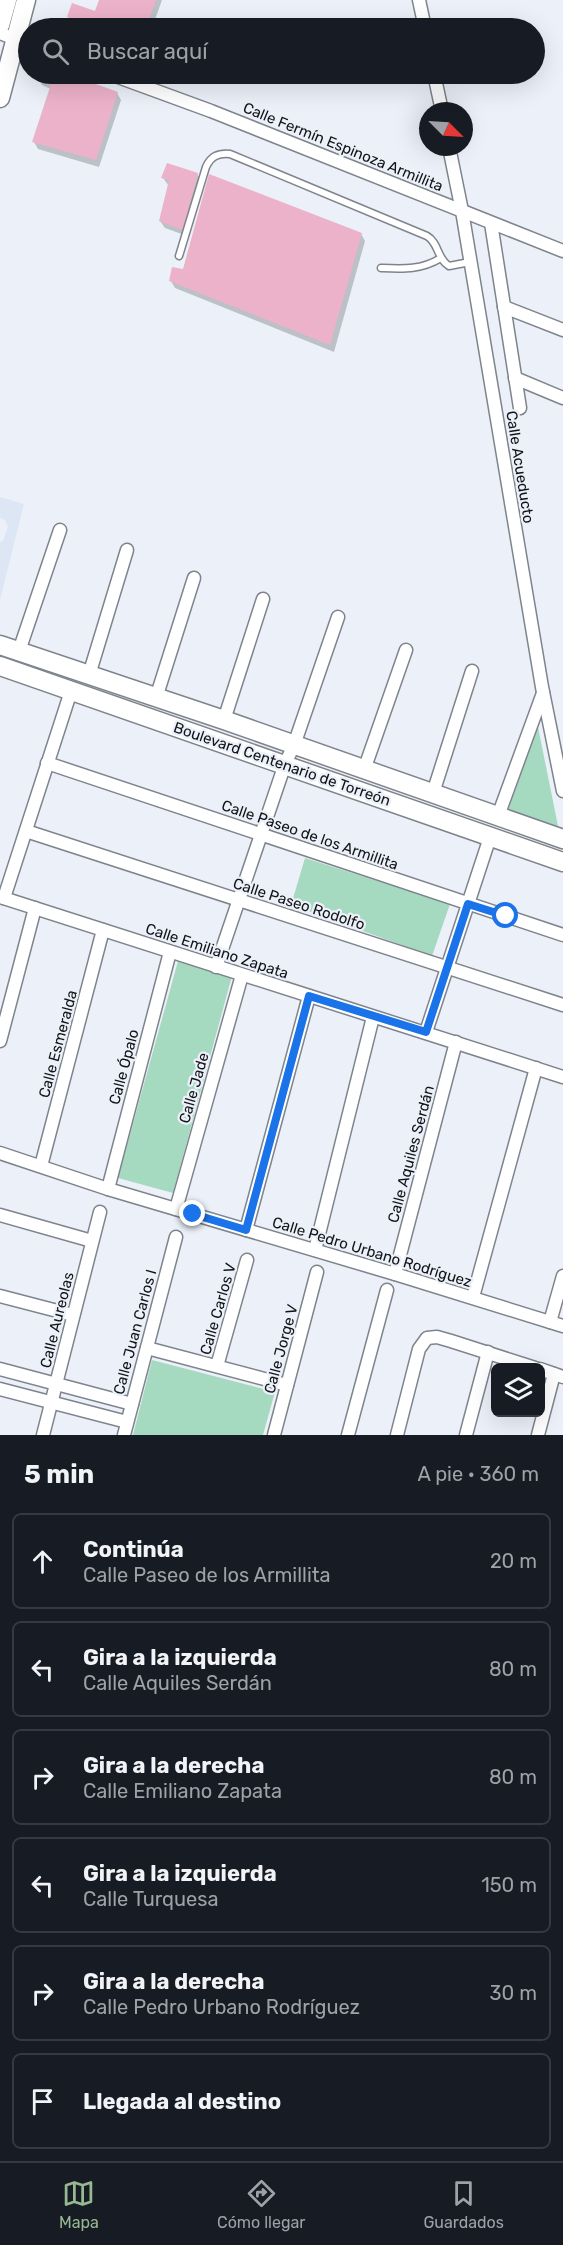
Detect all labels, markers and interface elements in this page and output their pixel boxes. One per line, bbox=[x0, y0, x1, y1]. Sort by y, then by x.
search box bbox=[18, 18, 545, 84]
icon: search bbox=[39, 35, 72, 68]
text: Buscar aquí bbox=[87, 38, 208, 65]
street label: Calle Fermín Espinoza Armillita bbox=[240, 99, 446, 195]
north arrow bbox=[419, 102, 473, 156]
street label: Calle Acueducto bbox=[502, 409, 538, 525]
street label: Boulevard Centenario de Torreón bbox=[171, 718, 393, 810]
street label: Calle Paseo de los Armillita bbox=[219, 796, 401, 874]
street label: Calle Paseo Rodolfo bbox=[231, 874, 367, 934]
route start bbox=[492, 902, 518, 928]
street label: Calle Emiliano Zapata bbox=[143, 919, 291, 983]
street label: Calle Esmeralda bbox=[35, 988, 81, 1100]
street label: Calle Ópalo bbox=[105, 1027, 143, 1107]
street label: Calle Jade bbox=[175, 1051, 213, 1125]
street label: Calle Aquiles Serdán bbox=[384, 1083, 438, 1225]
route end bbox=[179, 1200, 205, 1226]
street label: Calle Pedro Urbano Rodríguez bbox=[270, 1213, 474, 1291]
street label: Calle Carlos V bbox=[196, 1261, 240, 1357]
street label: Calle Juan Carlos I bbox=[110, 1267, 160, 1397]
street label: Calle Aureolas bbox=[36, 1270, 78, 1370]
street label: Calle Jorge V bbox=[260, 1302, 302, 1396]
map controls bbox=[491, 1363, 545, 1417]
button: layers bbox=[491, 1363, 545, 1417]
text: 5 min bbox=[24, 1459, 94, 1490]
text: A pie · 360 m bbox=[417, 1462, 539, 1486]
text: Continúa bbox=[83, 1536, 184, 1563]
icon: ahead bbox=[26, 1545, 59, 1578]
text: 20 m bbox=[490, 1549, 537, 1573]
text: Calle Paseo de los Armillita bbox=[83, 1563, 331, 1587]
text: Gira a la izquierda bbox=[83, 1644, 277, 1671]
icon: left bbox=[26, 1653, 59, 1686]
text: 80 m bbox=[489, 1657, 537, 1681]
text: Calle Aquiles Serdán bbox=[83, 1671, 272, 1695]
text: Gira a la derecha bbox=[83, 1752, 264, 1779]
icon: right bbox=[26, 1761, 59, 1794]
text: 80 m bbox=[489, 1765, 537, 1789]
text: Calle Emiliano Zapata bbox=[83, 1779, 282, 1803]
text: Gira a la izquierda bbox=[83, 1860, 277, 1887]
icon: left bbox=[26, 1869, 59, 1902]
text: 150 m bbox=[481, 1873, 537, 1897]
text: Calle Turquesa bbox=[83, 1887, 219, 1911]
text: Gira a la derecha bbox=[83, 1968, 264, 1995]
icon: right bbox=[26, 1977, 59, 2010]
text: 30 m bbox=[490, 1981, 537, 2005]
text: Calle Pedro Urbano Rodríguez bbox=[83, 1995, 360, 2019]
icon: arrive bbox=[26, 2085, 59, 2118]
text: Llegada al destino bbox=[83, 2088, 281, 2115]
tab: Mapa bbox=[59, 2177, 99, 2232]
tab: Cómo llegar bbox=[217, 2177, 305, 2232]
tab: Guardados bbox=[423, 2177, 504, 2232]

